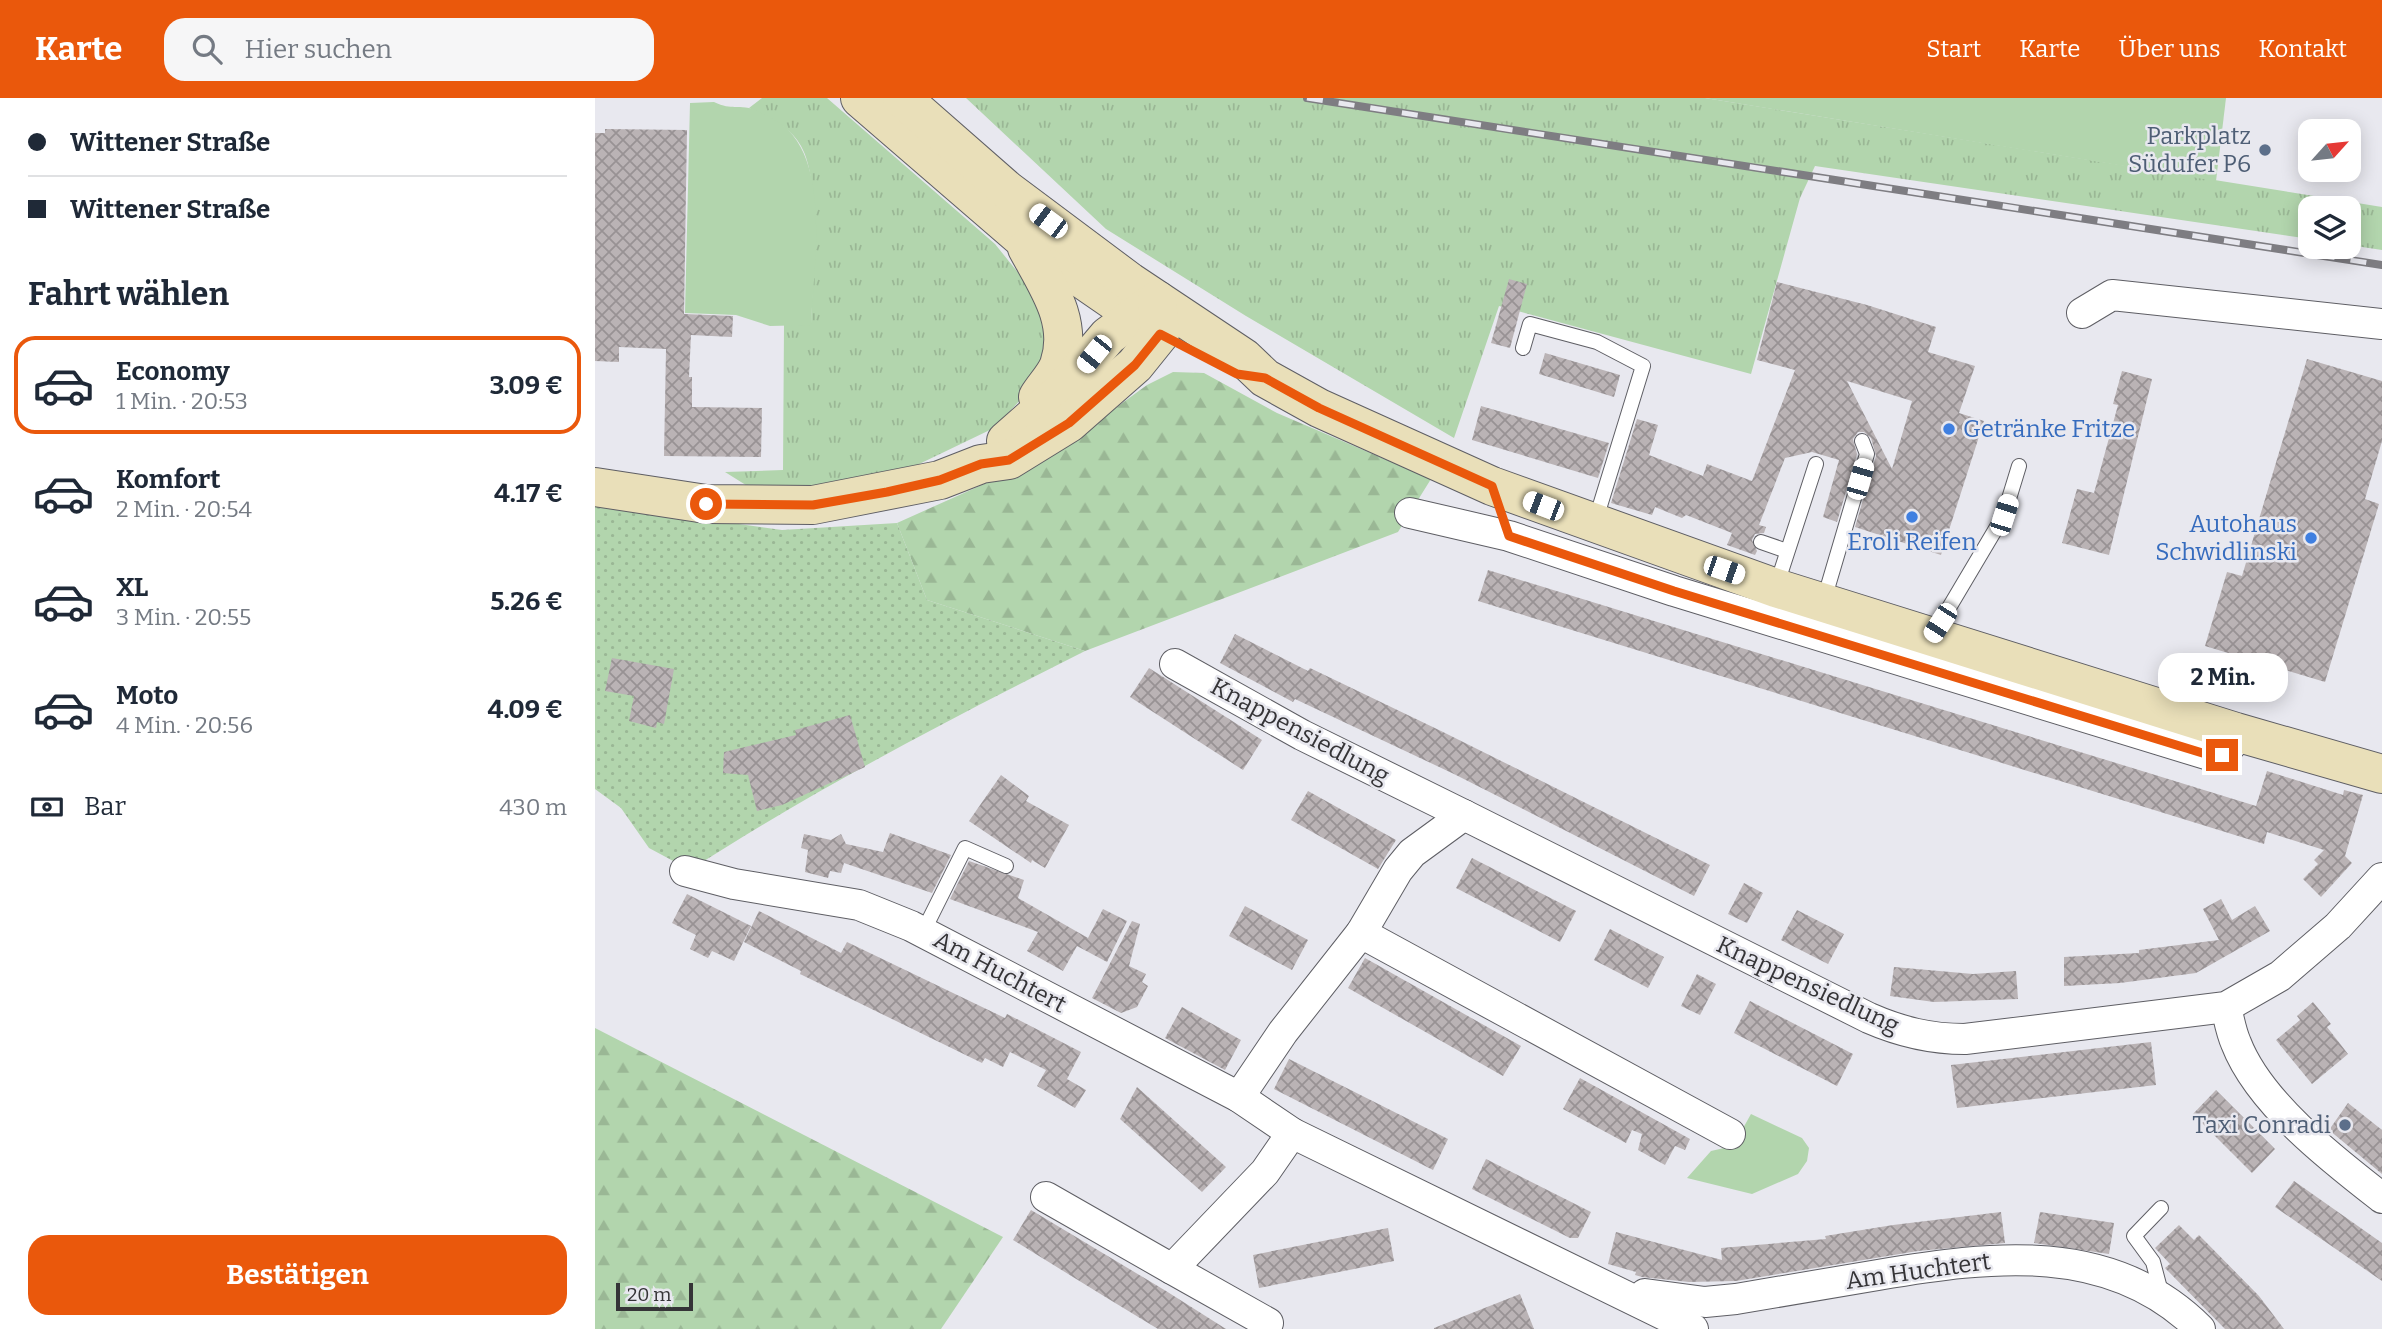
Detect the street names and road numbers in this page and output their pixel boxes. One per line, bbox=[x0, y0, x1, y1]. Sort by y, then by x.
street label: Knappensiedlung bbox=[1206, 672, 1394, 790]
street label: Am Huchtert bbox=[929, 925, 1071, 1019]
street label: Knappensiedlung bbox=[1712, 930, 1904, 1040]
street label: Am Huchtert bbox=[1844, 1247, 1992, 1295]

